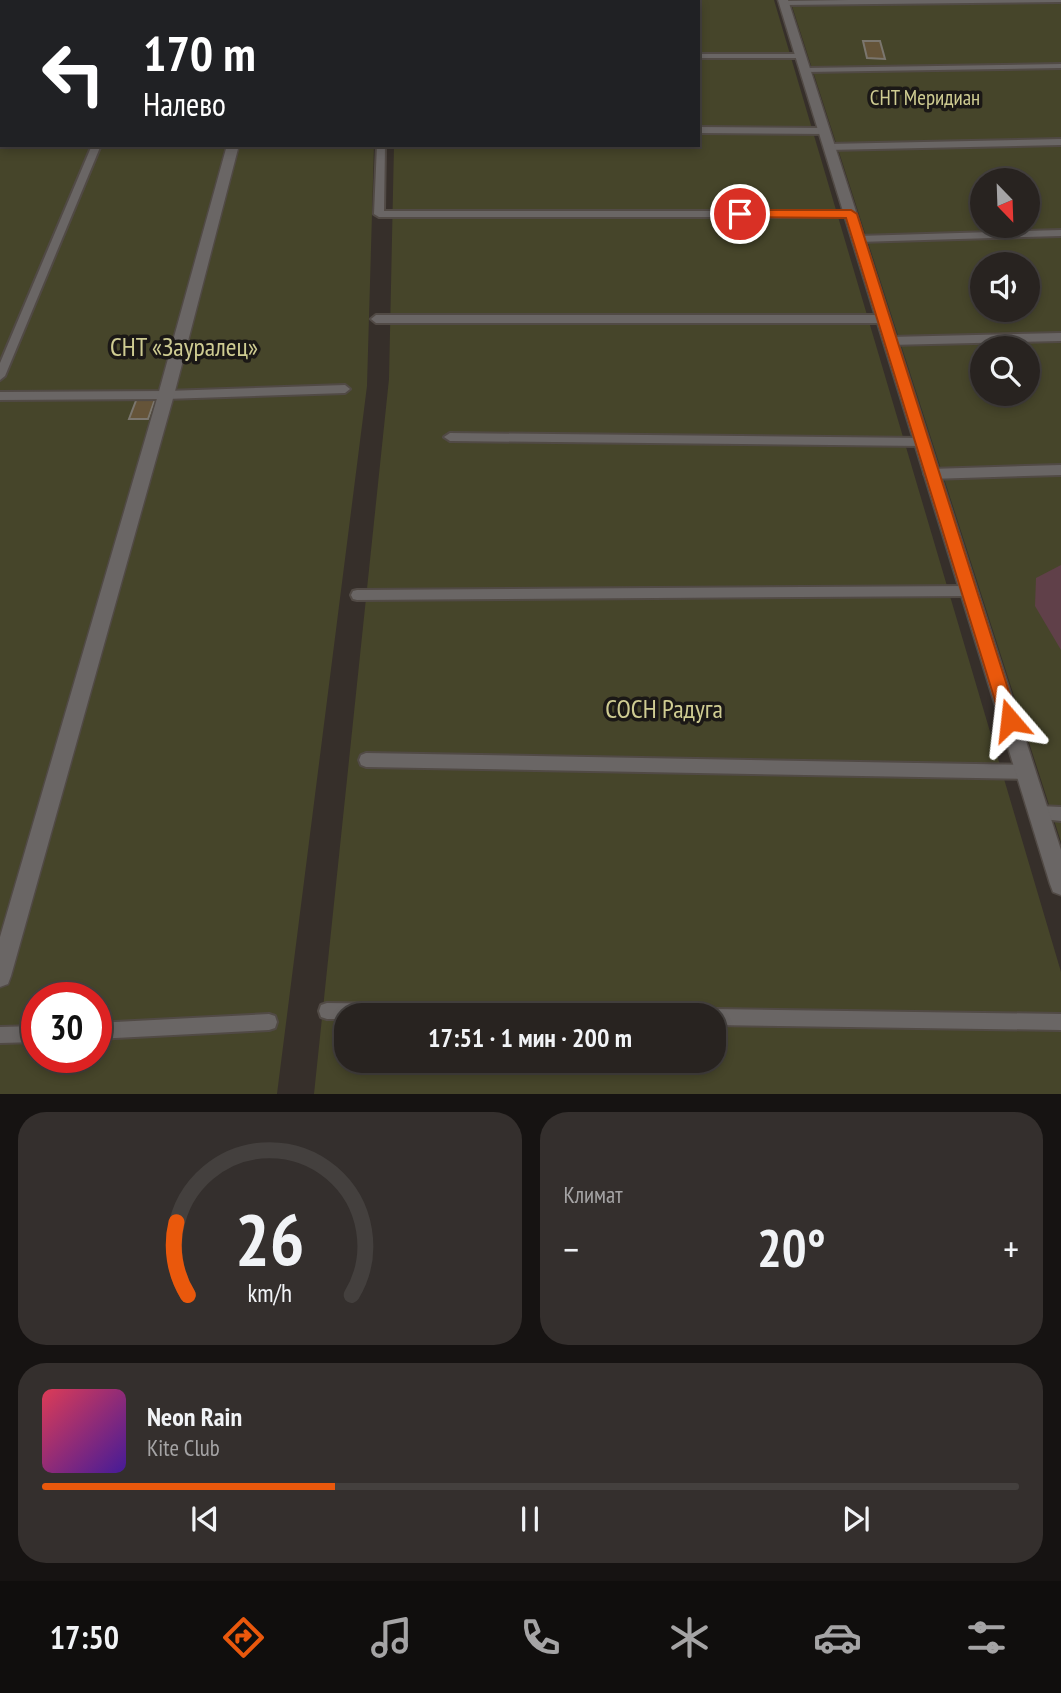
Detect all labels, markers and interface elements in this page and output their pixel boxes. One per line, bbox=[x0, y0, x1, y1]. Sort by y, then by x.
text: 170 m bbox=[143, 21, 256, 85]
icon: left bbox=[28, 28, 119, 119]
text: Налево bbox=[143, 83, 226, 125]
park label: СНТ Меридиан bbox=[870, 84, 980, 111]
north arrow bbox=[970, 168, 1040, 238]
map controls bbox=[970, 168, 1040, 406]
pin bbox=[710, 184, 770, 244]
icon: arrive bbox=[721, 195, 759, 233]
button: sound bbox=[970, 252, 1040, 322]
park label: СНТ «Зауралец» bbox=[110, 330, 258, 363]
button: search bbox=[970, 336, 1040, 406]
position arrow bbox=[973, 683, 1047, 757]
park label: СОСН Радуга bbox=[605, 692, 723, 725]
speed limit sign: 30 bbox=[21, 982, 112, 1073]
text: 17:51 · 1 мин · 200 m bbox=[428, 1021, 632, 1054]
text: Климат bbox=[564, 1180, 623, 1209]
text: 26 bbox=[235, 1191, 305, 1285]
text: 20° bbox=[757, 1214, 826, 1281]
text: − bbox=[564, 1224, 579, 1273]
text: + bbox=[1003, 1224, 1019, 1273]
text: km/h bbox=[248, 1276, 292, 1308]
text: Neon Rain bbox=[147, 1400, 242, 1433]
text: Kite Club bbox=[147, 1433, 220, 1462]
icon: previous bbox=[186, 1500, 224, 1538]
icon: pause bbox=[511, 1500, 549, 1538]
icon: next bbox=[837, 1500, 875, 1538]
icon: directions bbox=[219, 1613, 268, 1662]
icon: music bbox=[367, 1613, 416, 1662]
icon: phone bbox=[516, 1613, 565, 1662]
icon: climate bbox=[665, 1613, 714, 1662]
icon: car bbox=[813, 1613, 862, 1662]
icon: filters bbox=[962, 1613, 1011, 1662]
text: 17:50 bbox=[50, 1616, 119, 1658]

